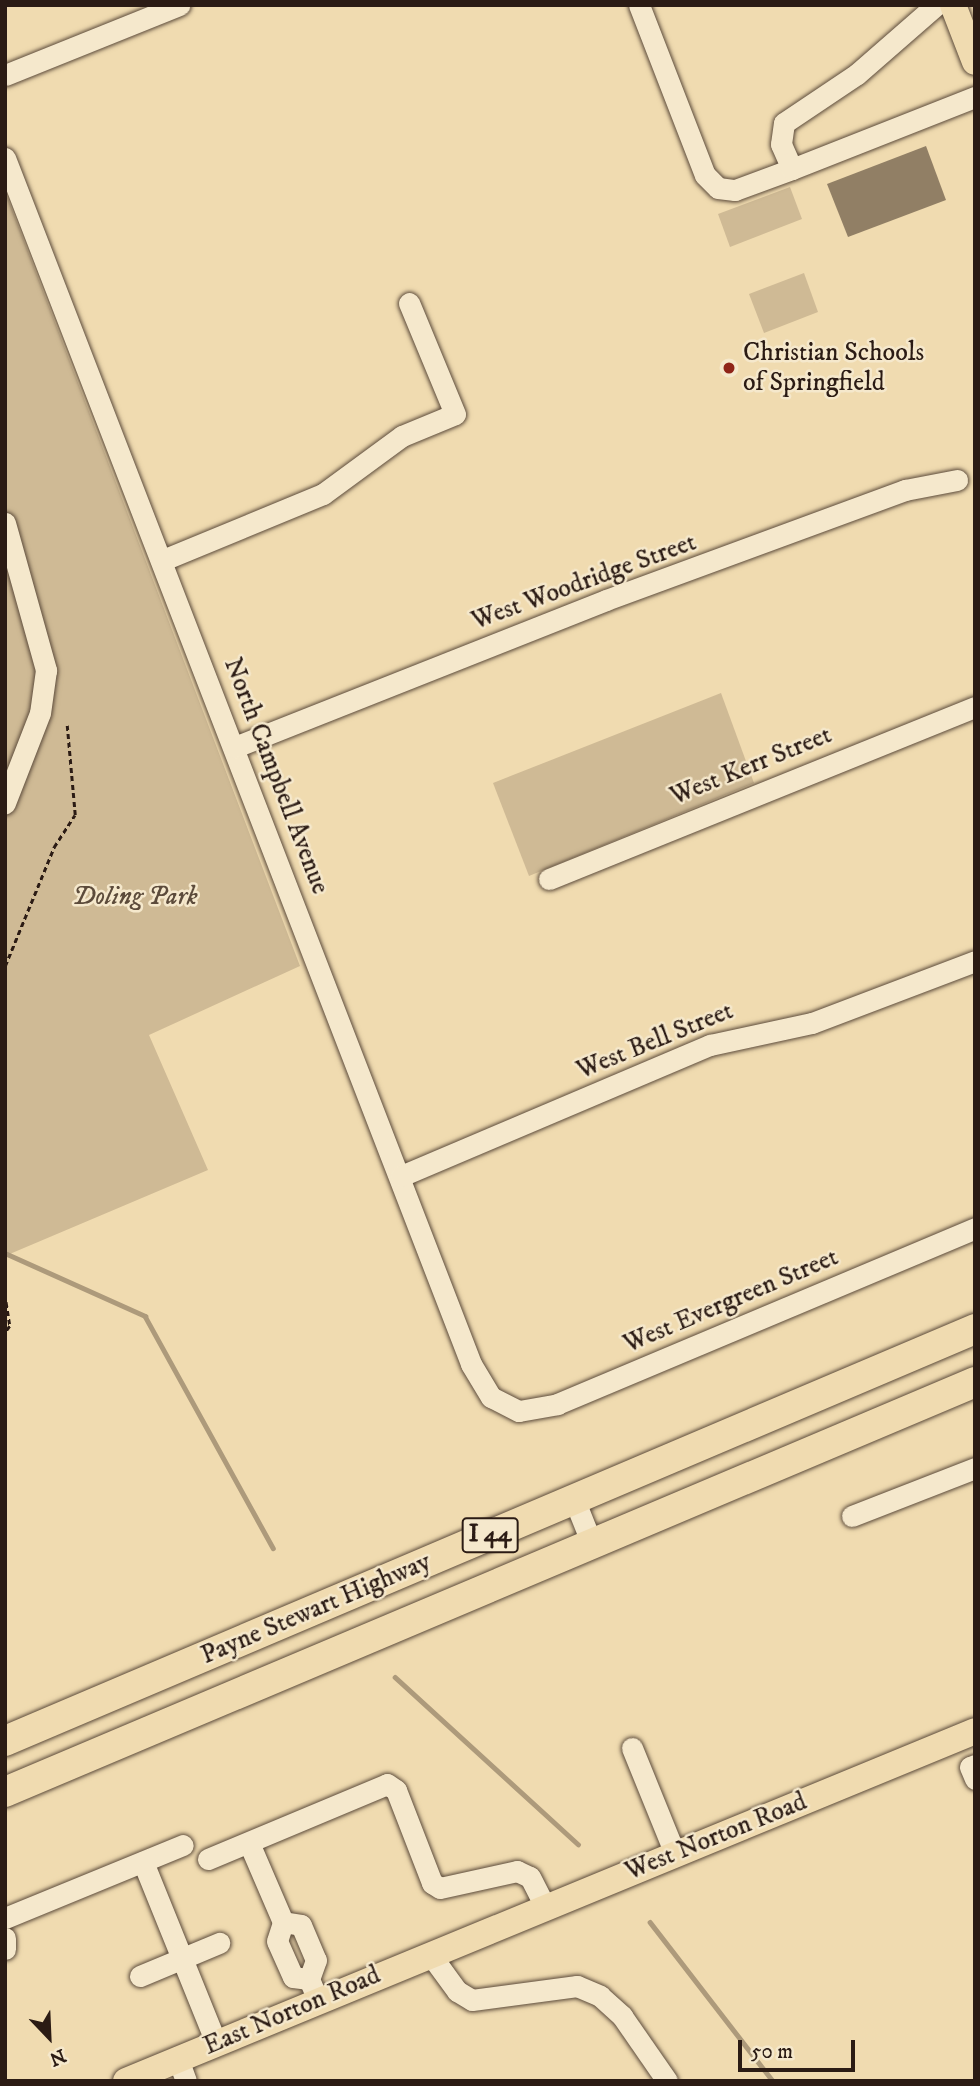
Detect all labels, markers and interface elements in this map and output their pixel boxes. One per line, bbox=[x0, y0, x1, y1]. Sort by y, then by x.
place label: Christian Schools of Springfield bbox=[743, 337, 924, 398]
marker: Christian Schools of Springfield bbox=[721, 360, 737, 376]
street label: West Woodridge Street bbox=[468, 527, 700, 637]
street label: North Campbell Avenue bbox=[217, 653, 335, 899]
street label: West Kerr Street bbox=[666, 719, 836, 813]
park label: Doling Park bbox=[72, 881, 198, 913]
street label: West Bell Street bbox=[572, 995, 738, 1087]
street label: West Evergreen Street bbox=[619, 1242, 843, 1360]
road number: I 44 bbox=[460, 1514, 520, 1555]
street label: Payne Stewart Highway bbox=[196, 1546, 436, 1672]
street label: West Norton Road bbox=[621, 1786, 811, 1888]
street label: East Norton Road bbox=[199, 1960, 385, 2062]
north arrow bbox=[14, 2002, 84, 2072]
scale bar bbox=[742, 2026, 859, 2070]
text: 50 m bbox=[751, 2039, 793, 2065]
text: N bbox=[46, 2043, 69, 2070]

